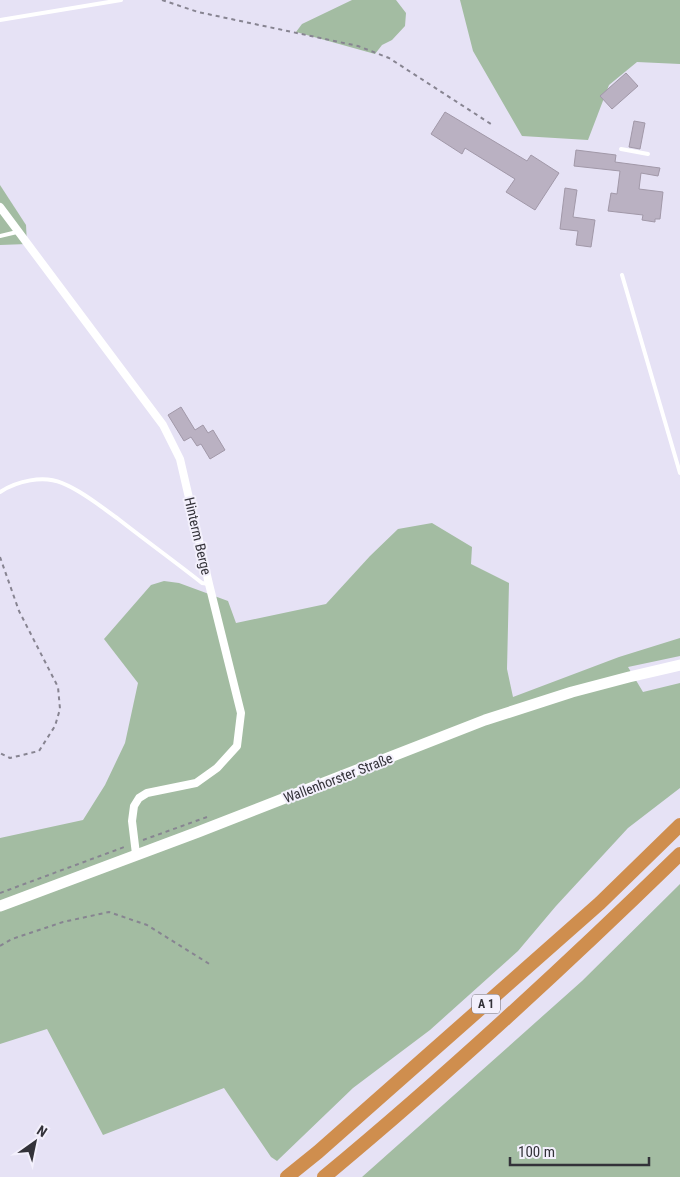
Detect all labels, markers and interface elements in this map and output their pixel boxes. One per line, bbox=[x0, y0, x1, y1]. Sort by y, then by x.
street label: Hinterm Berge bbox=[181, 496, 215, 577]
street label: Wallenhorster Straße bbox=[281, 750, 395, 806]
road number: A 1 bbox=[472, 994, 500, 1014]
north arrow bbox=[10, 1117, 60, 1167]
text: N bbox=[34, 1122, 50, 1140]
scale bar bbox=[510, 1134, 649, 1166]
text: 100 m bbox=[518, 1143, 555, 1161]

